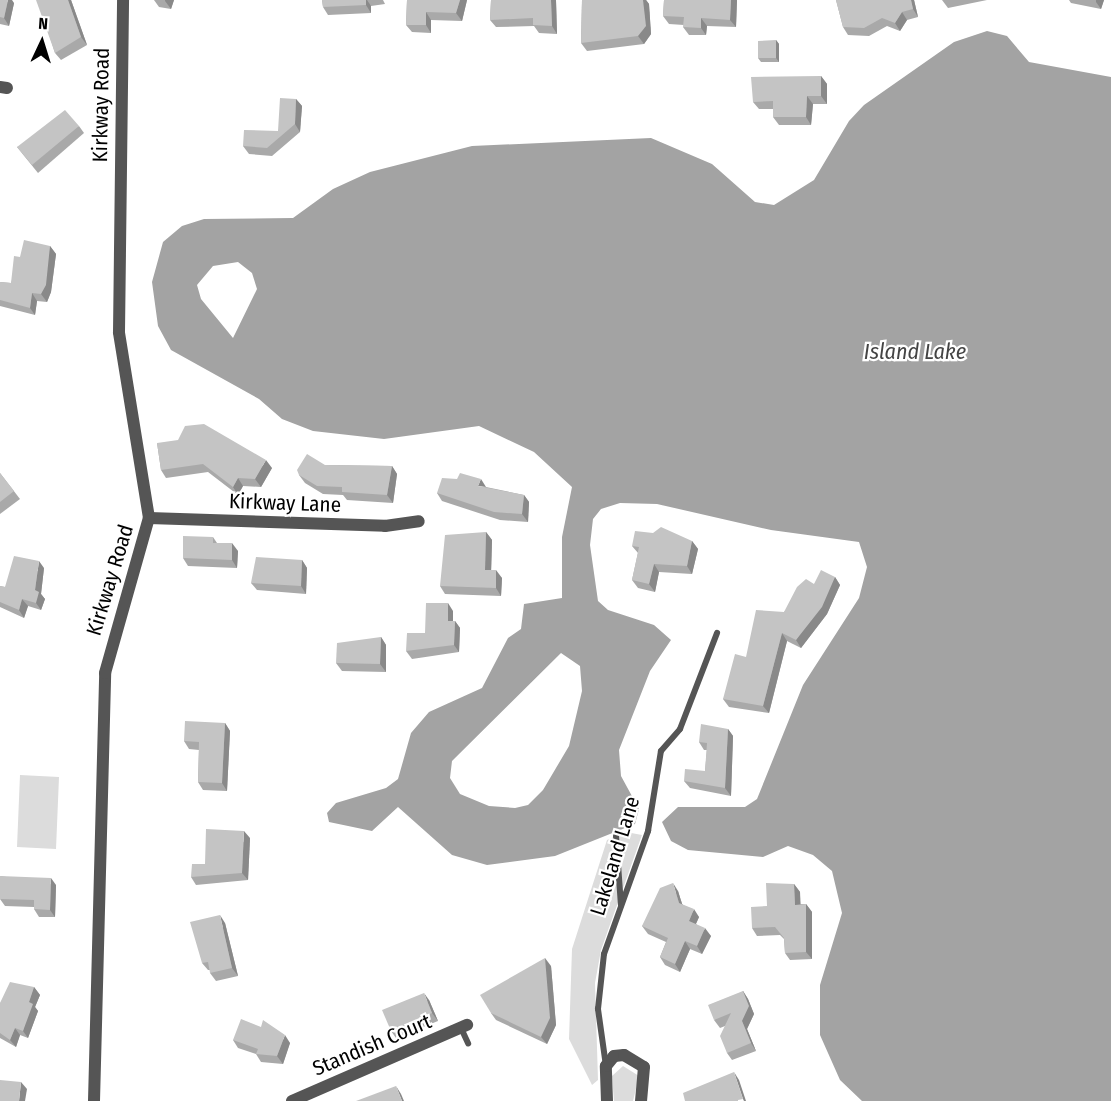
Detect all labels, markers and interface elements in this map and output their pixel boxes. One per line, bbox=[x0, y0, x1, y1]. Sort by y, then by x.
north arrow bbox=[12, 12, 72, 72]
text: N bbox=[38, 14, 49, 33]
street label: Kirkway Road bbox=[87, 47, 115, 163]
water label: Island Lake bbox=[864, 339, 966, 365]
street label: Kirkway Lane bbox=[229, 488, 341, 518]
street label: Kirkway Road bbox=[81, 521, 139, 639]
street label: Lakeland Lane bbox=[585, 793, 645, 919]
street label: Standish Court bbox=[309, 1009, 435, 1081]

